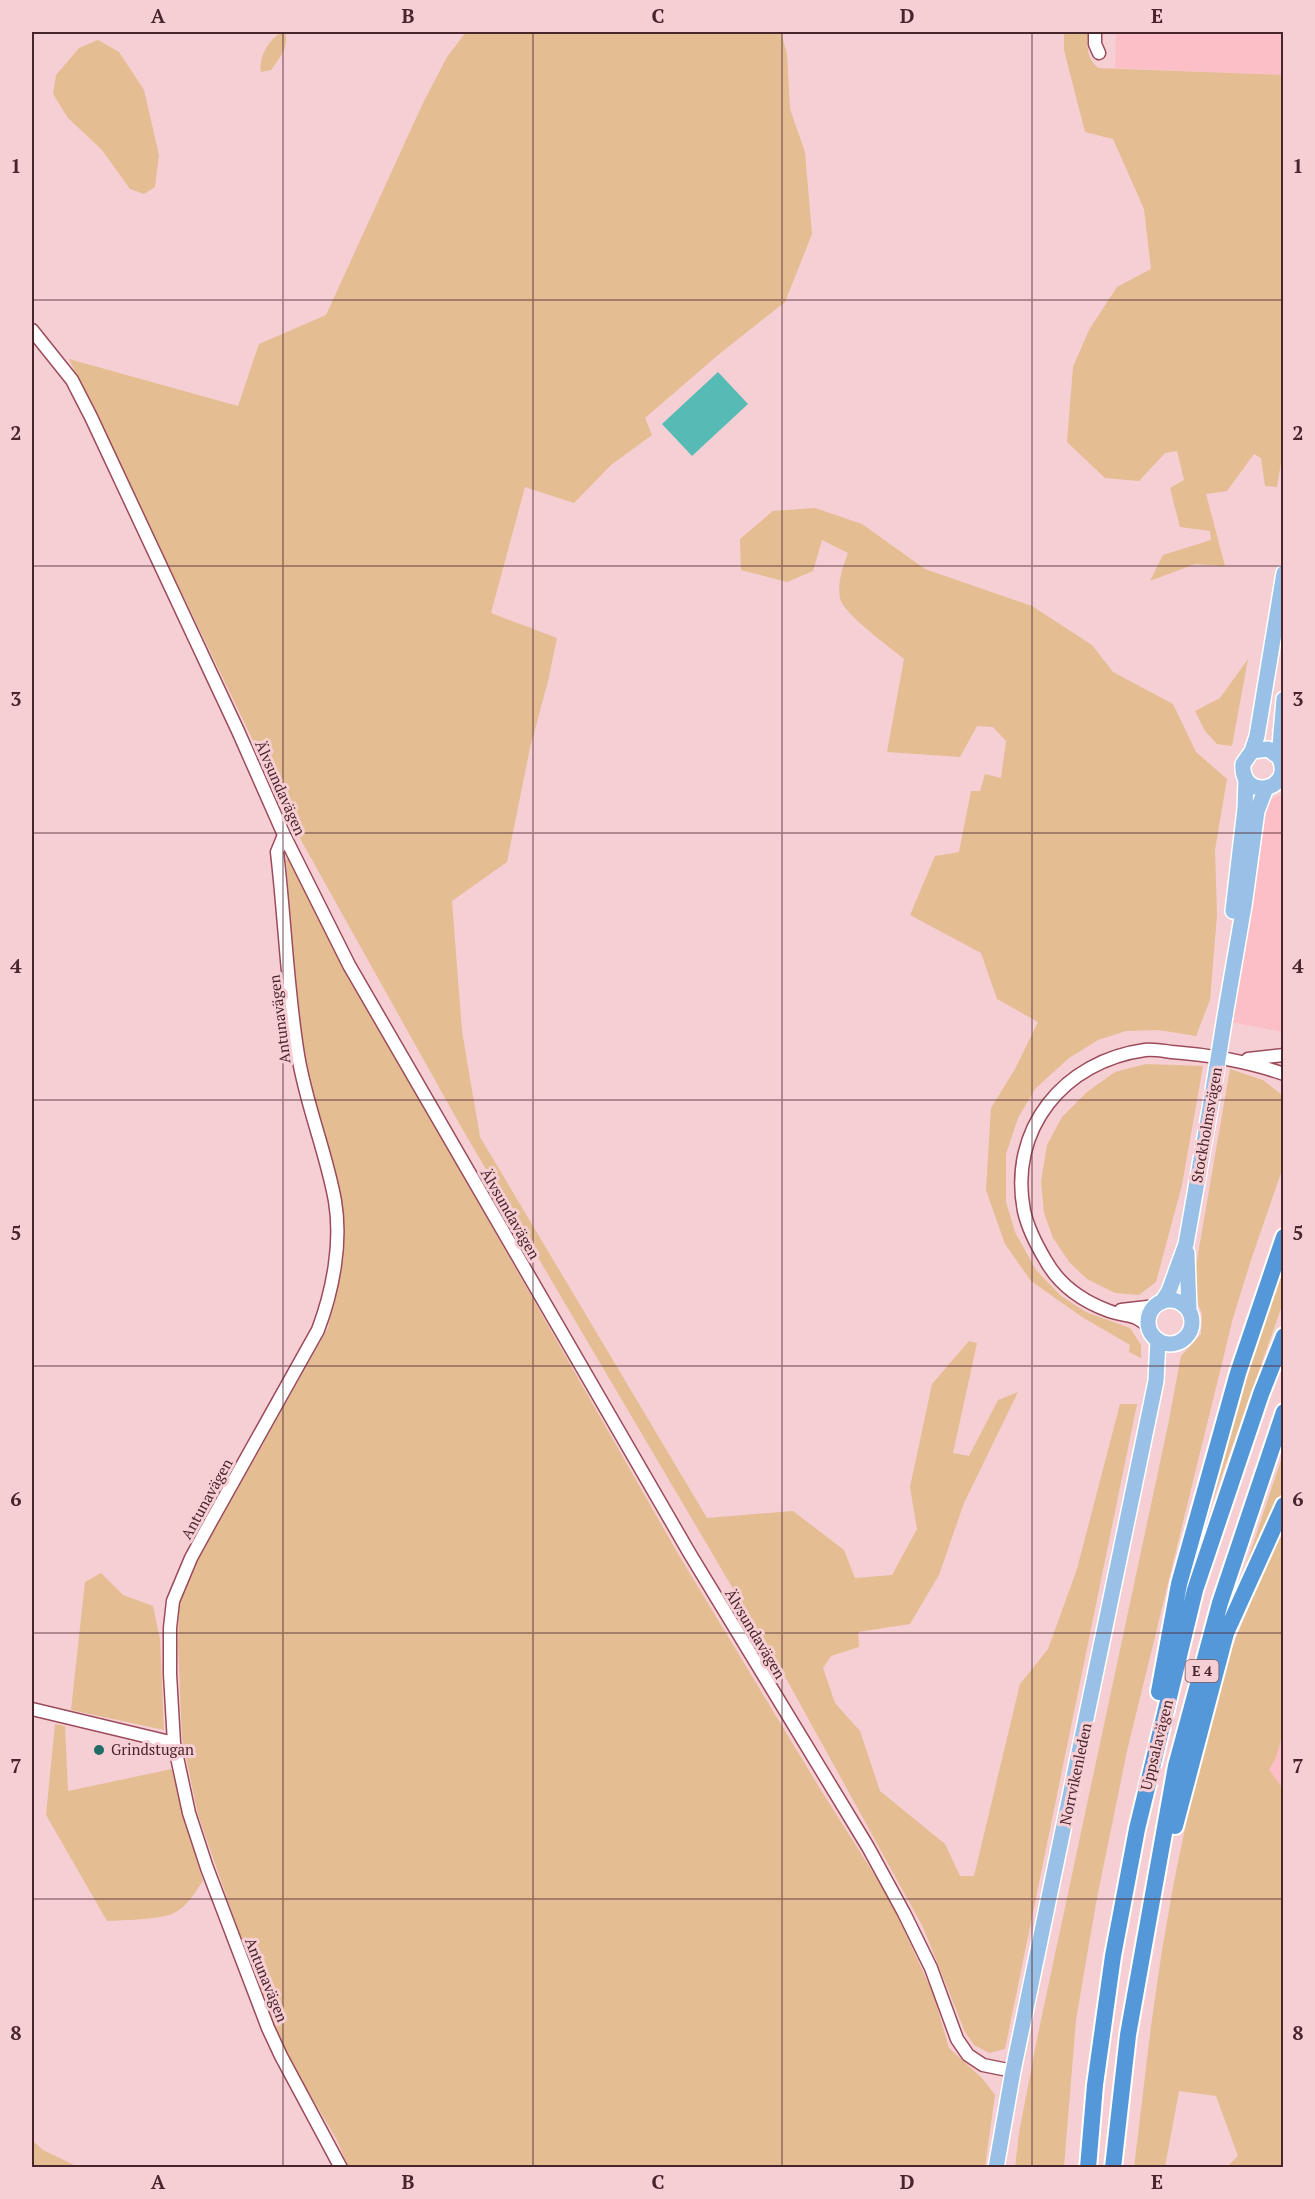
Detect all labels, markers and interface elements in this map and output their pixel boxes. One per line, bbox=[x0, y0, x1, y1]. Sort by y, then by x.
text: A bbox=[151, 2, 166, 29]
text: B bbox=[402, 2, 415, 29]
text: C bbox=[651, 2, 665, 29]
text: D bbox=[900, 2, 914, 29]
text: E bbox=[1151, 2, 1163, 29]
text: 1 bbox=[10, 152, 22, 179]
text: 1 bbox=[1292, 152, 1304, 179]
text: 2 bbox=[10, 419, 22, 446]
text: 2 bbox=[1292, 419, 1304, 446]
text: 3 bbox=[10, 685, 22, 712]
text: 3 bbox=[1292, 685, 1304, 712]
street label: Älvsundavägen bbox=[251, 737, 311, 838]
text: 4 bbox=[10, 952, 22, 979]
text: 4 bbox=[1292, 952, 1304, 979]
street label: Antunavägen bbox=[264, 973, 294, 1065]
street label: Stockholmsvägen bbox=[1186, 1065, 1226, 1184]
street label: Älvsundavägen bbox=[477, 1164, 545, 1263]
text: 5 bbox=[10, 1219, 22, 1246]
text: 5 bbox=[1292, 1219, 1304, 1246]
street label: Antunavägen bbox=[176, 1455, 237, 1542]
text: 6 bbox=[10, 1485, 22, 1512]
text: 6 bbox=[1292, 1485, 1304, 1512]
street label: Älvsundavägen bbox=[721, 1585, 791, 1682]
road number: E 4 bbox=[1186, 1660, 1218, 1682]
street label: Uppsalavägen bbox=[1135, 1697, 1177, 1792]
street label: Norrvikenleden bbox=[1054, 1721, 1096, 1827]
place label: Grindstugan bbox=[111, 1739, 194, 1759]
marker: Grindstugan bbox=[92, 1743, 106, 1757]
text: 7 bbox=[10, 1752, 22, 1779]
text: 7 bbox=[1292, 1752, 1304, 1779]
street label: Antunavägen bbox=[241, 1934, 293, 2025]
text: 8 bbox=[10, 2019, 22, 2046]
text: 8 bbox=[1292, 2019, 1304, 2046]
text: A bbox=[151, 2168, 166, 2195]
text: B bbox=[402, 2168, 415, 2195]
text: C bbox=[651, 2168, 665, 2195]
text: D bbox=[900, 2168, 914, 2195]
text: E bbox=[1151, 2168, 1163, 2195]

